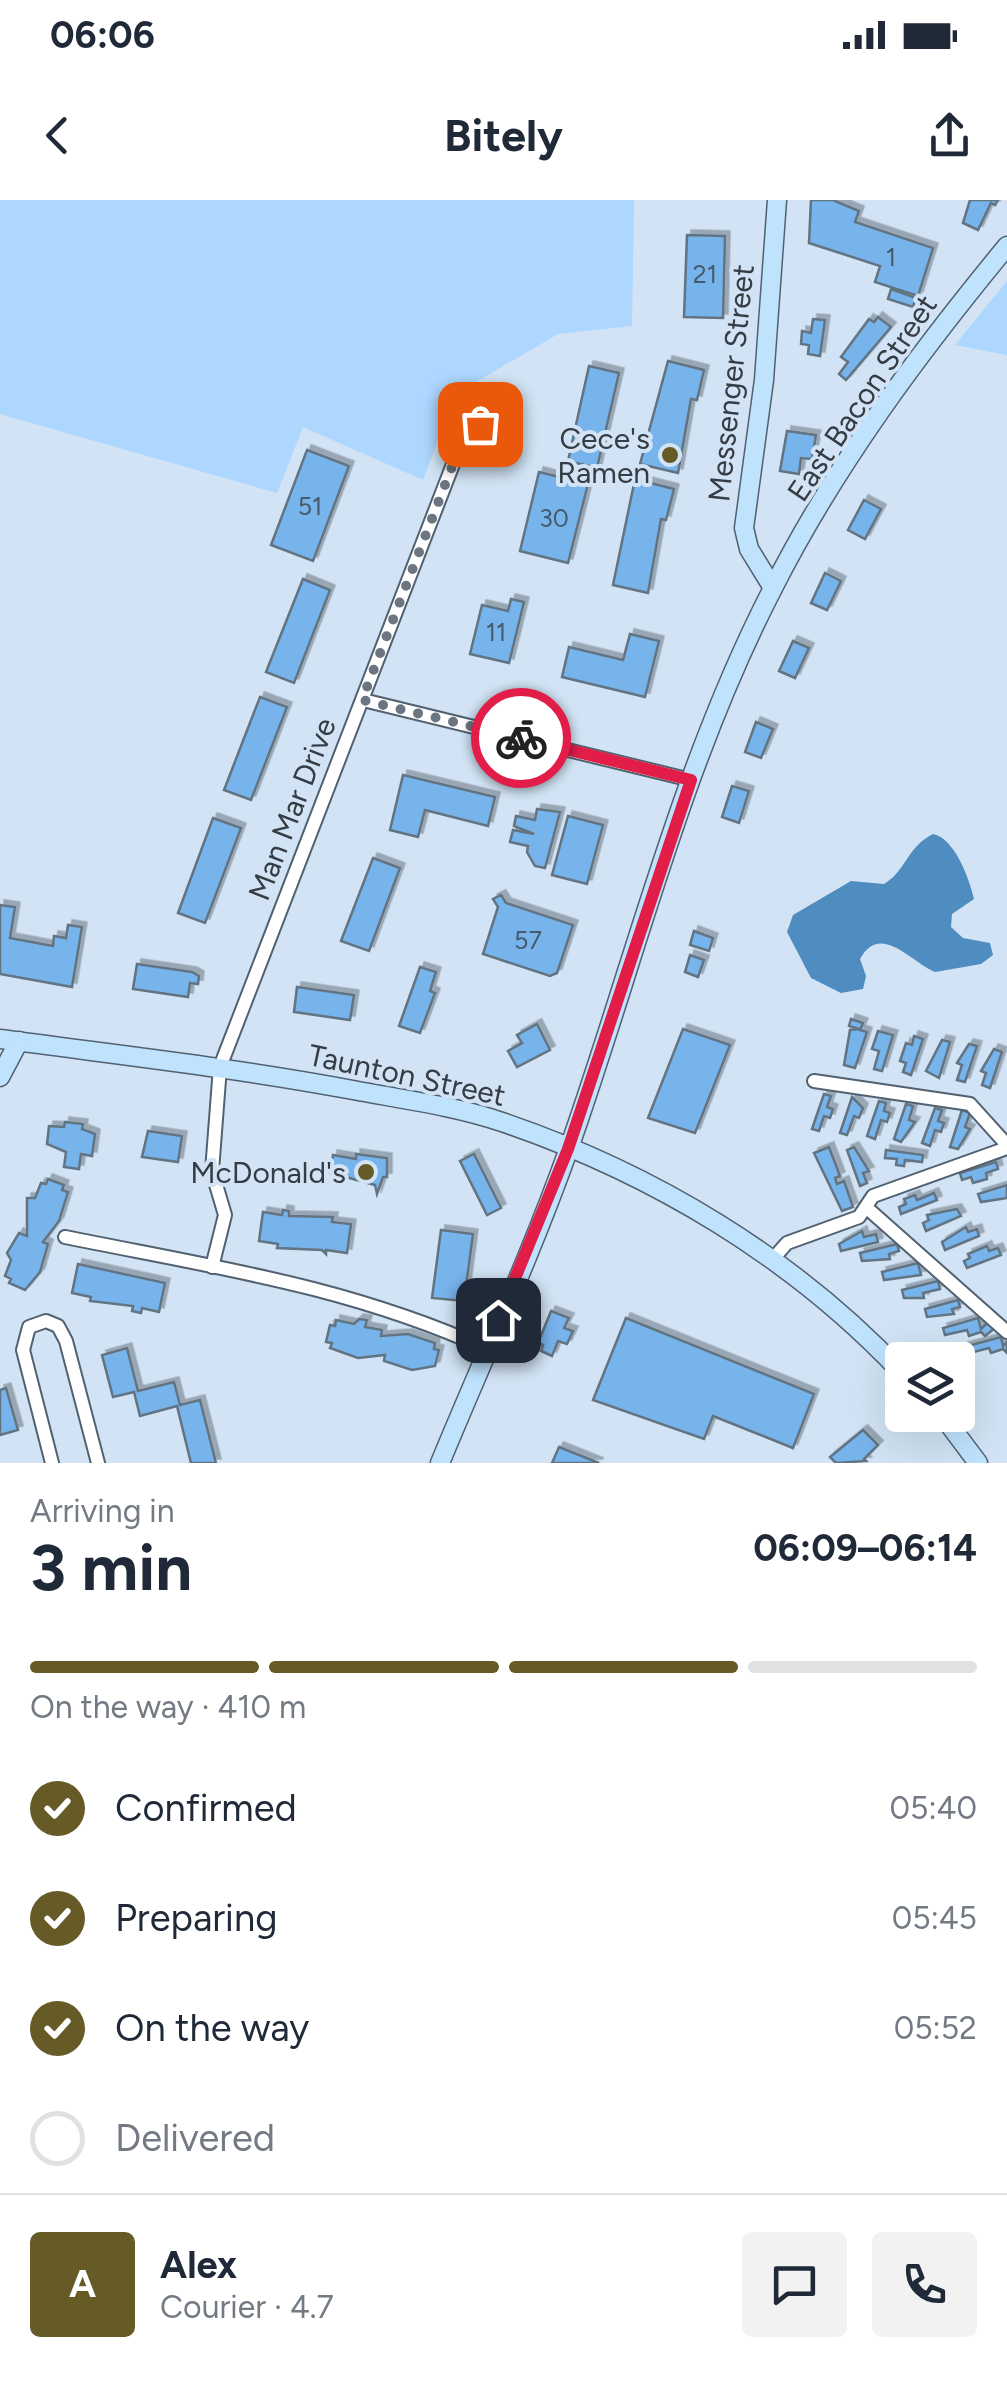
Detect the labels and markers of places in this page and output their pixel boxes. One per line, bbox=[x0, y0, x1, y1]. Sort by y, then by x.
pin bbox=[438, 382, 523, 467]
place label: Cece's Ramen bbox=[557, 420, 650, 491]
marker: Cece's Ramen bbox=[659, 444, 681, 466]
place label: McDonald's bbox=[190, 1154, 346, 1191]
marker: McDonald's bbox=[355, 1161, 377, 1183]
pin bbox=[456, 1278, 541, 1363]

